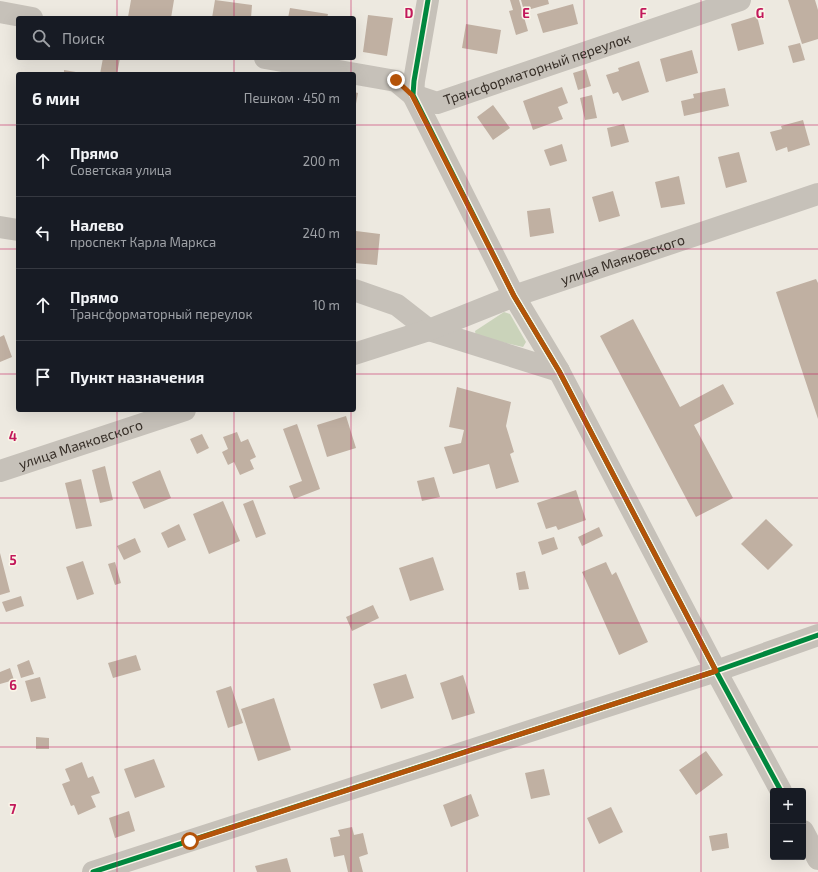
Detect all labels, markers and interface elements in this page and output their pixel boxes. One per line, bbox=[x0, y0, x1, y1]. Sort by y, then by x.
text: D bbox=[405, 5, 414, 21]
text: E bbox=[522, 5, 530, 21]
text: F bbox=[639, 5, 647, 21]
text: G bbox=[756, 5, 764, 21]
search box bbox=[16, 16, 356, 60]
icon: search bbox=[30, 27, 52, 49]
text: Поиск bbox=[62, 29, 105, 47]
street label: Трансформаторный переулок bbox=[441, 29, 633, 108]
route end bbox=[387, 71, 405, 89]
text: 6 мин bbox=[32, 88, 80, 108]
text: Пешком · 450 m bbox=[244, 90, 340, 106]
text: Прямо bbox=[70, 144, 119, 162]
icon: ahead bbox=[32, 150, 54, 172]
text: 200 m bbox=[303, 153, 340, 169]
text: Советская улица bbox=[70, 162, 172, 178]
text: Налево bbox=[70, 216, 124, 234]
icon: left bbox=[32, 222, 54, 244]
text: 240 m bbox=[303, 225, 340, 241]
street label: улица Маяковского bbox=[558, 230, 687, 288]
text: проспект Карла Маркса bbox=[70, 234, 216, 250]
text: Прямо bbox=[70, 288, 119, 306]
icon: ahead bbox=[32, 294, 54, 316]
text: 10 m bbox=[313, 297, 340, 313]
text: Трансформаторный переулок bbox=[70, 306, 252, 322]
icon: arrive bbox=[32, 366, 54, 388]
text: Пункт назначения bbox=[70, 368, 204, 386]
street label: улица Маяковского bbox=[16, 416, 145, 472]
text: 4 bbox=[9, 428, 17, 444]
text: 5 bbox=[9, 552, 17, 568]
text: 6 bbox=[9, 677, 17, 693]
map controls bbox=[770, 788, 806, 860]
button: + bbox=[770, 788, 806, 824]
text: 7 bbox=[10, 801, 17, 817]
button: − bbox=[770, 824, 806, 860]
route start bbox=[181, 832, 199, 850]

